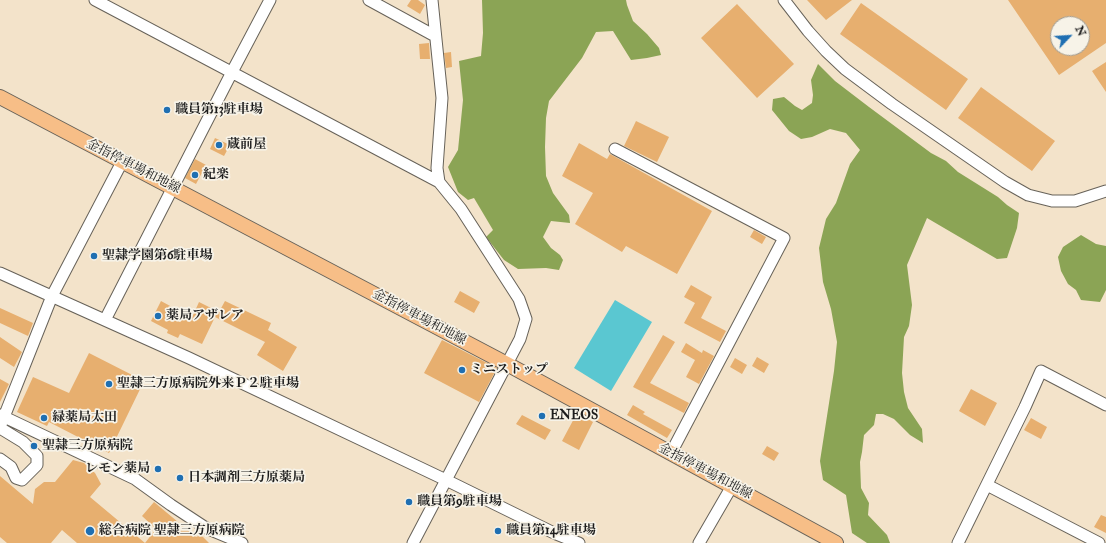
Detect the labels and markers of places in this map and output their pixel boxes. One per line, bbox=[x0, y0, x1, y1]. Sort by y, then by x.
place label: 職員第13駐車場 bbox=[175, 102, 263, 118]
marker: 職員第13駐車場 bbox=[162, 105, 172, 115]
place label: 蔵前屋 bbox=[227, 137, 266, 153]
marker: 蔵前屋 bbox=[214, 140, 224, 150]
place label: 紀楽 bbox=[203, 167, 229, 183]
marker: 紀楽 bbox=[190, 170, 200, 180]
place label: 聖隷学園第6駐車場 bbox=[102, 248, 213, 264]
marker: 聖隷学園第6駐車場 bbox=[89, 251, 99, 261]
place label: 薬局アザレア bbox=[166, 308, 244, 324]
marker: 薬局アザレア bbox=[153, 311, 163, 321]
place label: ミニストップ bbox=[470, 362, 548, 378]
marker: ミニストップ bbox=[457, 365, 467, 375]
place label: 聖隷三方原病院外来Ｐ２駐車場 bbox=[117, 376, 299, 392]
marker: 聖隷三方原病院外来Ｐ２駐車場 bbox=[104, 379, 114, 389]
place label: ENEOS bbox=[550, 408, 598, 424]
place label: 緑薬局太田 bbox=[52, 410, 117, 426]
marker: ENEOS bbox=[537, 411, 547, 421]
marker: 緑薬局太田 bbox=[39, 413, 49, 423]
place label: 聖隷三方原病院 bbox=[42, 438, 133, 454]
marker: 聖隷三方原病院 bbox=[29, 441, 39, 451]
place label: レモン薬局 bbox=[85, 461, 150, 477]
marker: レモン薬局 bbox=[153, 464, 163, 474]
place label: 日本調剤三方原薬局 bbox=[188, 470, 305, 486]
marker: 日本調剤三方原薬局 bbox=[175, 473, 185, 483]
place label: 職員第9駐車場 bbox=[417, 494, 502, 510]
marker: 職員第9駐車場 bbox=[404, 497, 414, 507]
place label: 総合病院 聖隷三方原病院 bbox=[99, 523, 245, 539]
place label: 職員第14駐車場 bbox=[506, 523, 596, 539]
marker: 総合病院 聖隷三方原病院 bbox=[84, 525, 96, 537]
marker: 職員第14駐車場 bbox=[493, 526, 503, 536]

